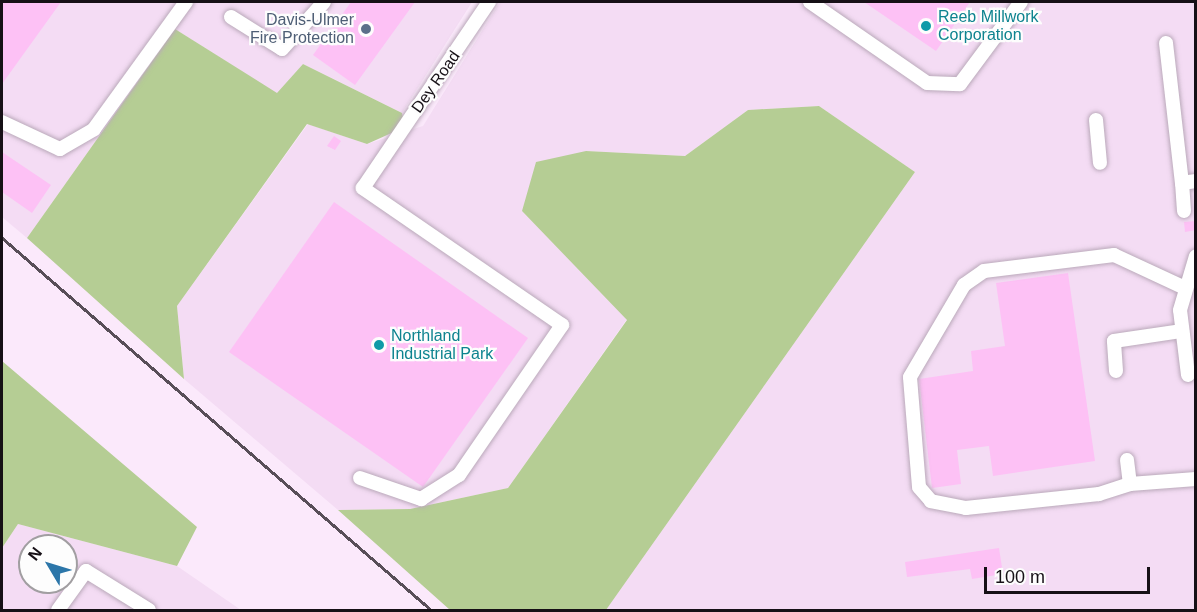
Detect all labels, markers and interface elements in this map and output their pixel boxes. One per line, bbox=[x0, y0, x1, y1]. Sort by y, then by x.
place label: Reeb Millwork Corporation bbox=[938, 7, 1038, 45]
place label: Davis-Ulmer Fire Protection bbox=[250, 10, 354, 48]
marker: Reeb Millwork Corporation bbox=[919, 19, 933, 33]
marker: Davis-Ulmer Fire Protection bbox=[359, 22, 373, 36]
street label: Dey Road bbox=[408, 47, 464, 117]
place label: Northland Industrial Park bbox=[391, 326, 493, 364]
marker: Northland Industrial Park bbox=[372, 338, 386, 352]
north arrow bbox=[18, 534, 78, 594]
text: N bbox=[25, 544, 45, 564]
scale bar bbox=[987, 555, 1154, 593]
text: 100 m bbox=[995, 567, 1045, 587]

